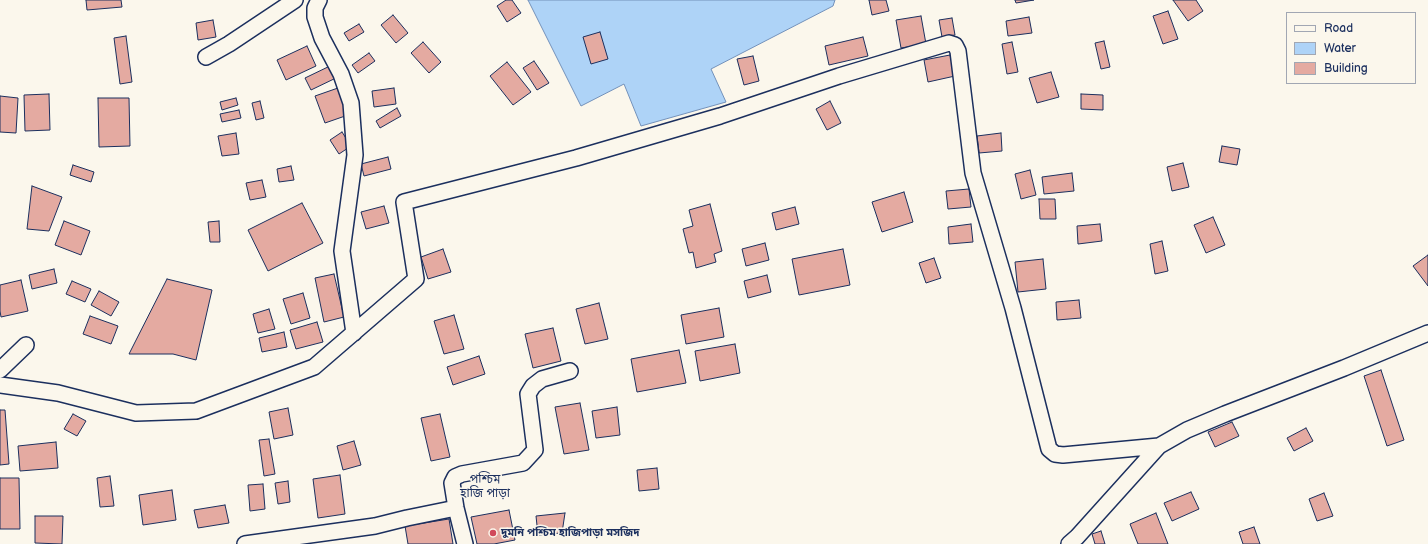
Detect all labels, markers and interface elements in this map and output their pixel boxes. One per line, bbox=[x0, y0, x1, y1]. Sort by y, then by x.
legend bbox=[1286, 12, 1416, 84]
text: Road bbox=[1324, 21, 1353, 36]
text: Water bbox=[1324, 41, 1356, 56]
text: Building bbox=[1324, 61, 1368, 76]
district label: পশ্চিম হাজি পাড়া bbox=[460, 473, 510, 501]
place label: দুমনি পশ্চিম হাজিপাড়া মসজিদ bbox=[501, 526, 639, 540]
marker: দুমনি পশ্চিম হাজিপাড়া মসজিদ bbox=[488, 528, 498, 538]

